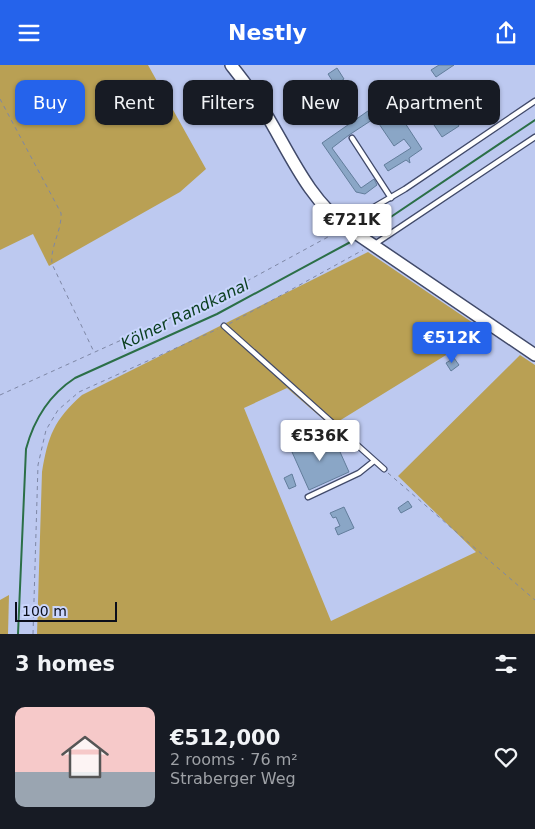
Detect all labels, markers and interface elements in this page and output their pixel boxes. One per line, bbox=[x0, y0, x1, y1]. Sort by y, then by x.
icon: menu bbox=[15, 19, 43, 47]
icon: share bbox=[492, 19, 520, 47]
text: Nestly bbox=[228, 20, 307, 45]
chip: Buy bbox=[15, 80, 85, 125]
chip: Rent bbox=[95, 80, 173, 125]
chip: Filters bbox=[183, 80, 273, 125]
chip: New bbox=[283, 80, 358, 125]
chip: Apartment bbox=[368, 80, 500, 125]
pin: €721K bbox=[317, 203, 387, 246]
text: €721K bbox=[324, 210, 380, 229]
water label: Kölner Randkanal bbox=[118, 274, 253, 353]
pin: €512K bbox=[417, 321, 487, 364]
text: €512K bbox=[424, 328, 480, 347]
pin: €536K bbox=[285, 419, 355, 462]
text: €536K bbox=[292, 426, 348, 445]
scale bar bbox=[15, 599, 118, 622]
text: 100 m bbox=[22, 603, 67, 619]
icon: filters bbox=[492, 650, 520, 678]
text: 3 homes bbox=[15, 652, 115, 676]
text: €512,000 bbox=[170, 726, 280, 750]
icon: home bbox=[55, 727, 115, 787]
icon: heart bbox=[492, 743, 520, 771]
text: 2 rooms · 76 m² bbox=[170, 750, 298, 769]
text: Straberger Weg bbox=[170, 769, 296, 788]

